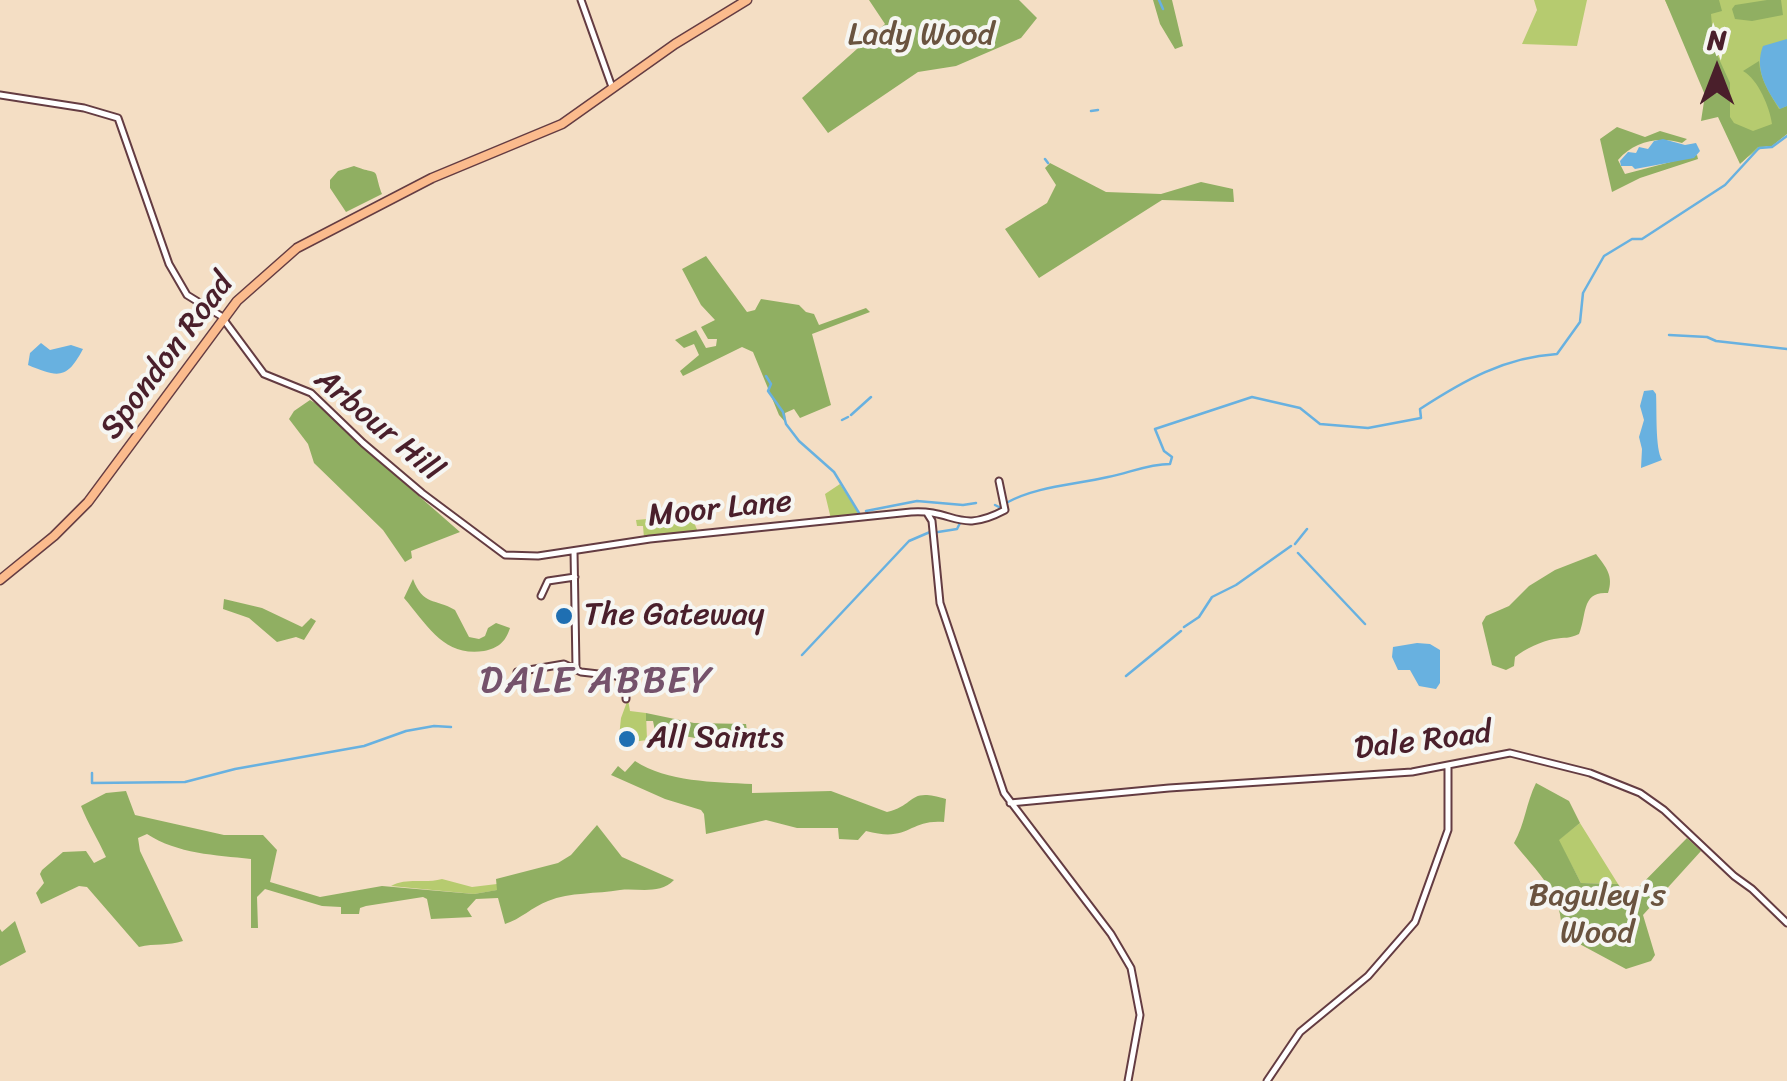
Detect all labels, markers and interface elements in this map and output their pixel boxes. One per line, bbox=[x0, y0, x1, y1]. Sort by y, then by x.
text: N bbox=[1707, 15, 1727, 64]
park label: Lady Wood bbox=[848, 17, 994, 55]
north arrow bbox=[1667, 20, 1767, 120]
street label: Spondon Road bbox=[93, 266, 243, 448]
street label: Arbour Hill bbox=[306, 361, 450, 491]
street label: Moor Lane bbox=[646, 483, 794, 537]
place label: The Gateway bbox=[584, 597, 764, 635]
marker: The Gateway bbox=[553, 605, 575, 627]
district label: DALE ABBEY bbox=[479, 659, 715, 705]
street label: Dale Road bbox=[1352, 715, 1494, 769]
place label: All Saints bbox=[647, 720, 784, 758]
marker: All Saints bbox=[616, 728, 638, 750]
park label: Baguley's Wood bbox=[1528, 878, 1666, 953]

